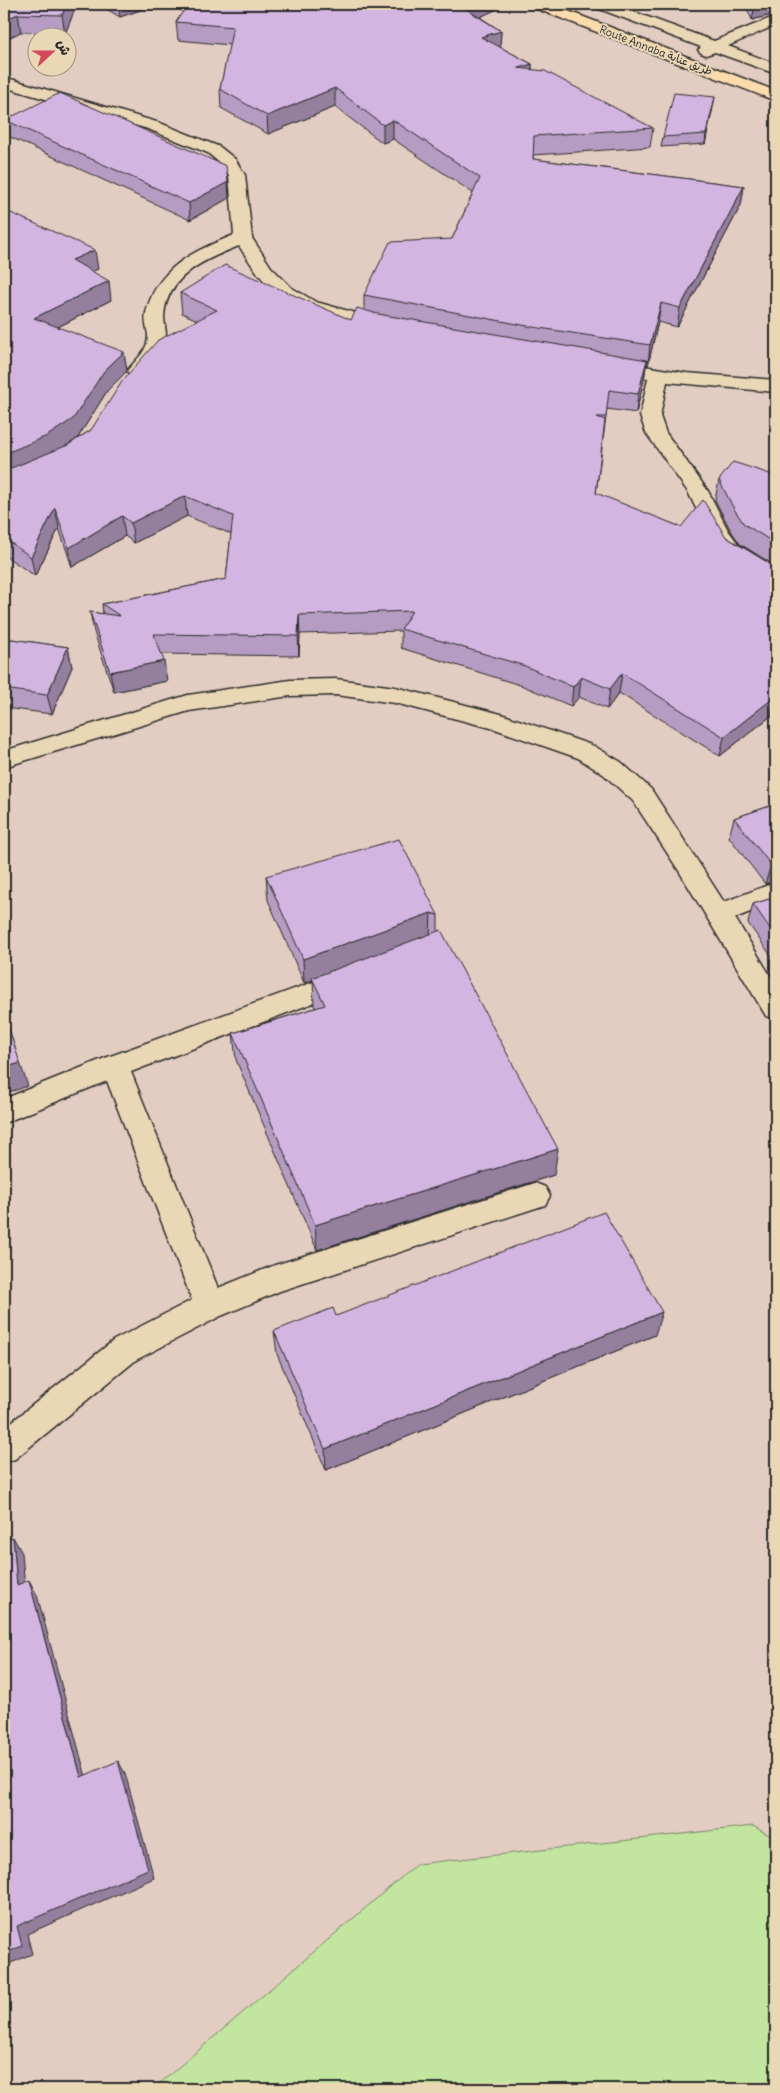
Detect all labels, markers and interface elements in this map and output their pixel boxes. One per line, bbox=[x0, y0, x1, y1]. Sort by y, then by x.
street label: Route Annaba طريق عنابة bbox=[597, 22, 714, 79]
north arrow bbox=[28, 28, 78, 78]
text: ش bbox=[53, 37, 75, 58]

